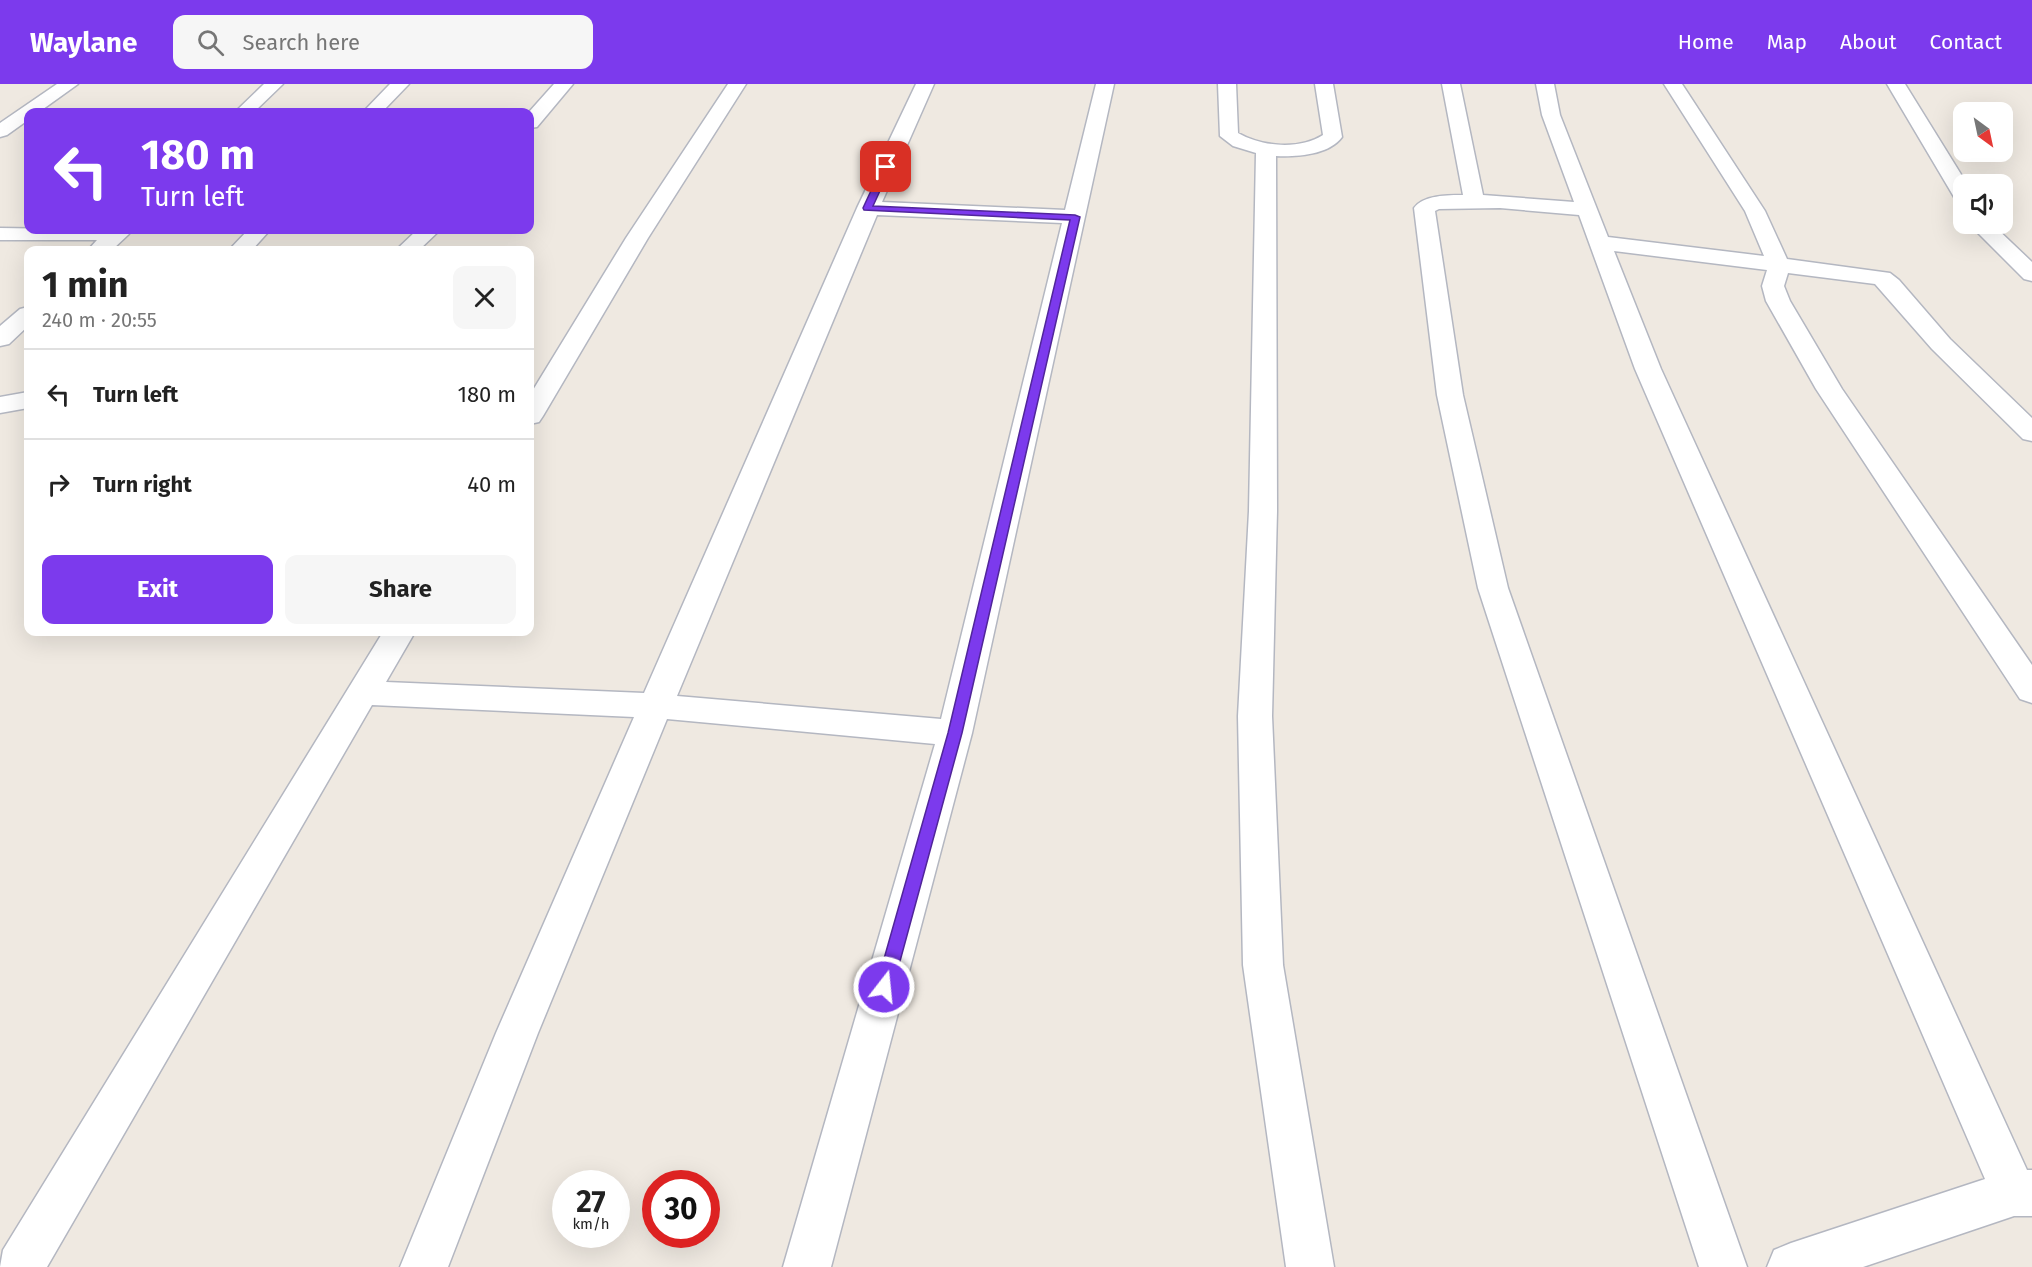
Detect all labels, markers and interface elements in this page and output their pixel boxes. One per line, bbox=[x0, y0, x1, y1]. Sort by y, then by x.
search box bbox=[173, 15, 593, 69]
text: Waylane bbox=[30, 26, 137, 59]
icon: search bbox=[194, 26, 227, 59]
text: Search here bbox=[242, 29, 360, 56]
text: Home bbox=[1678, 29, 1734, 55]
text: Map bbox=[1767, 29, 1807, 55]
text: About bbox=[1840, 29, 1897, 55]
text: Contact bbox=[1930, 29, 2002, 55]
north arrow bbox=[1953, 102, 2013, 162]
map controls bbox=[1953, 102, 2013, 234]
text: 180 m bbox=[141, 130, 255, 180]
icon: left bbox=[42, 132, 120, 210]
pin bbox=[860, 141, 911, 192]
icon: arrive bbox=[869, 150, 902, 183]
button: sound bbox=[1953, 174, 2013, 234]
text: Turn left bbox=[141, 181, 244, 213]
text: 1 min bbox=[42, 263, 129, 307]
button: close bbox=[453, 266, 516, 329]
text: 240 m · 20:55 bbox=[42, 308, 157, 332]
icon: left bbox=[42, 378, 75, 411]
text: Turn left bbox=[93, 381, 178, 408]
text: 180 m bbox=[457, 381, 516, 408]
icon: right bbox=[42, 468, 75, 501]
text: Turn right bbox=[93, 471, 192, 498]
text: 40 m bbox=[467, 471, 516, 498]
button: Exit bbox=[42, 555, 273, 624]
button: Share bbox=[285, 555, 516, 624]
position arrow bbox=[852, 955, 916, 1019]
speed limit sign: 30 bbox=[642, 1170, 720, 1248]
text: 27 bbox=[576, 1184, 606, 1220]
text: km/h bbox=[572, 1215, 610, 1233]

